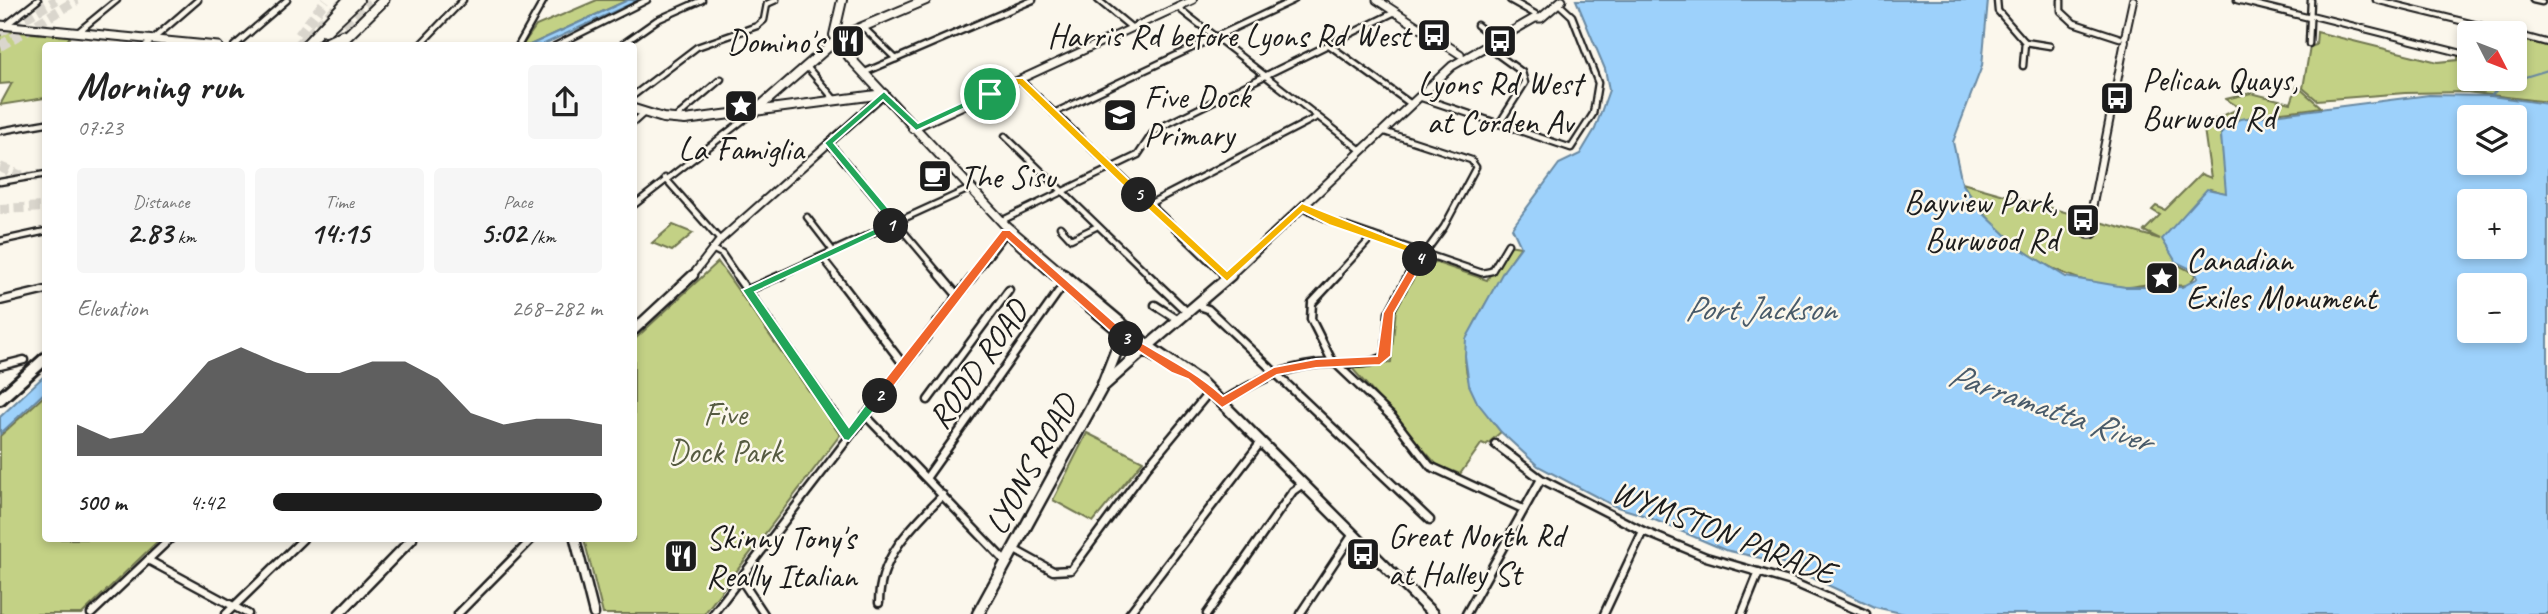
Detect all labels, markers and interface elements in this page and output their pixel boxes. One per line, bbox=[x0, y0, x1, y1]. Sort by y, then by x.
place label: Harris Rd before Lyons Rd West bbox=[1047, 15, 1413, 57]
bus stop icon: Harris Rd before Lyons Rd West bbox=[1415, 16, 1453, 54]
place label: Domino's bbox=[727, 21, 827, 63]
north arrow bbox=[2457, 21, 2527, 91]
map controls bbox=[2457, 21, 2527, 343]
restaurant icon: Domino's bbox=[829, 22, 867, 60]
bus stop icon: Lyons Rd West at Corden Av bbox=[1481, 22, 1519, 60]
place label: Pelican Quays, Burwood Rd bbox=[2142, 59, 2298, 139]
text: Morning run bbox=[77, 63, 243, 110]
place label: Lyons Rd West at Corden Av bbox=[1418, 63, 1586, 143]
pin bbox=[960, 64, 1020, 124]
button: share bbox=[528, 65, 602, 139]
icon: arrive bbox=[971, 75, 1009, 113]
place label: Five Dock Primary bbox=[1144, 76, 1252, 156]
bus stop icon: Pelican Quays, Burwood Rd bbox=[2098, 79, 2136, 117]
place icon: La Famiglia bbox=[722, 87, 760, 125]
school or university icon: Five Dock Primary bbox=[1101, 96, 1139, 134]
button: layers bbox=[2457, 105, 2527, 175]
text: 07:23 bbox=[77, 113, 123, 142]
place label: La Famiglia bbox=[678, 128, 805, 170]
place label: The Sisu bbox=[960, 156, 1057, 198]
cafe icon: The Sisu bbox=[916, 157, 954, 195]
pin: 5 bbox=[1122, 178, 1156, 212]
place label: Bayview Park, Burwood Rd bbox=[1904, 181, 2063, 261]
text: 5 bbox=[1134, 182, 1143, 206]
button: + bbox=[2457, 189, 2527, 259]
text: Distance bbox=[133, 190, 190, 214]
text: Time bbox=[325, 190, 354, 214]
text: Pace bbox=[503, 190, 532, 214]
bus stop icon: Bayview Park, Burwood Rd bbox=[2064, 201, 2102, 239]
pin: 1 bbox=[874, 208, 908, 244]
text: 1 bbox=[886, 213, 895, 237]
text: 2.83 bbox=[126, 214, 173, 252]
text: 14:15 bbox=[310, 214, 369, 252]
text: 5:02 bbox=[480, 214, 526, 252]
text: km bbox=[173, 225, 196, 249]
text: /km bbox=[526, 225, 556, 249]
place label: Canadian Exiles Monument bbox=[2186, 239, 2379, 319]
pin: 4 bbox=[1402, 242, 1438, 276]
text: 4 bbox=[1415, 246, 1424, 270]
place icon: Canadian Exiles Monument bbox=[2143, 259, 2181, 297]
button: − bbox=[2457, 273, 2527, 343]
water label: Port Jackson bbox=[1685, 286, 1839, 331]
street label: RODD ROAD bbox=[918, 290, 1039, 437]
text: Elevation bbox=[77, 294, 148, 323]
text: 268–282 m bbox=[511, 294, 602, 323]
pin: 3 bbox=[1108, 322, 1144, 356]
text: 3 bbox=[1121, 326, 1130, 350]
water label: Parramatta River bbox=[1943, 352, 2163, 465]
pin: 2 bbox=[862, 378, 898, 414]
text: 2 bbox=[875, 383, 884, 407]
street label: LYONS ROAD bbox=[975, 385, 1088, 542]
park label: Five Dock Park bbox=[668, 393, 785, 473]
street label: WYMSTON PARADE bbox=[1606, 470, 1845, 595]
text: 500 m bbox=[77, 488, 126, 517]
text: 4:42 bbox=[189, 488, 225, 517]
place label: Great North Rd at Halley St bbox=[1388, 515, 1569, 595]
place label: Skinny Tony's Really Italian bbox=[706, 517, 859, 597]
bus stop icon: Great North Rd at Halley St bbox=[1344, 535, 1382, 573]
restaurant icon: Skinny Tony's Really Italian bbox=[662, 537, 700, 575]

